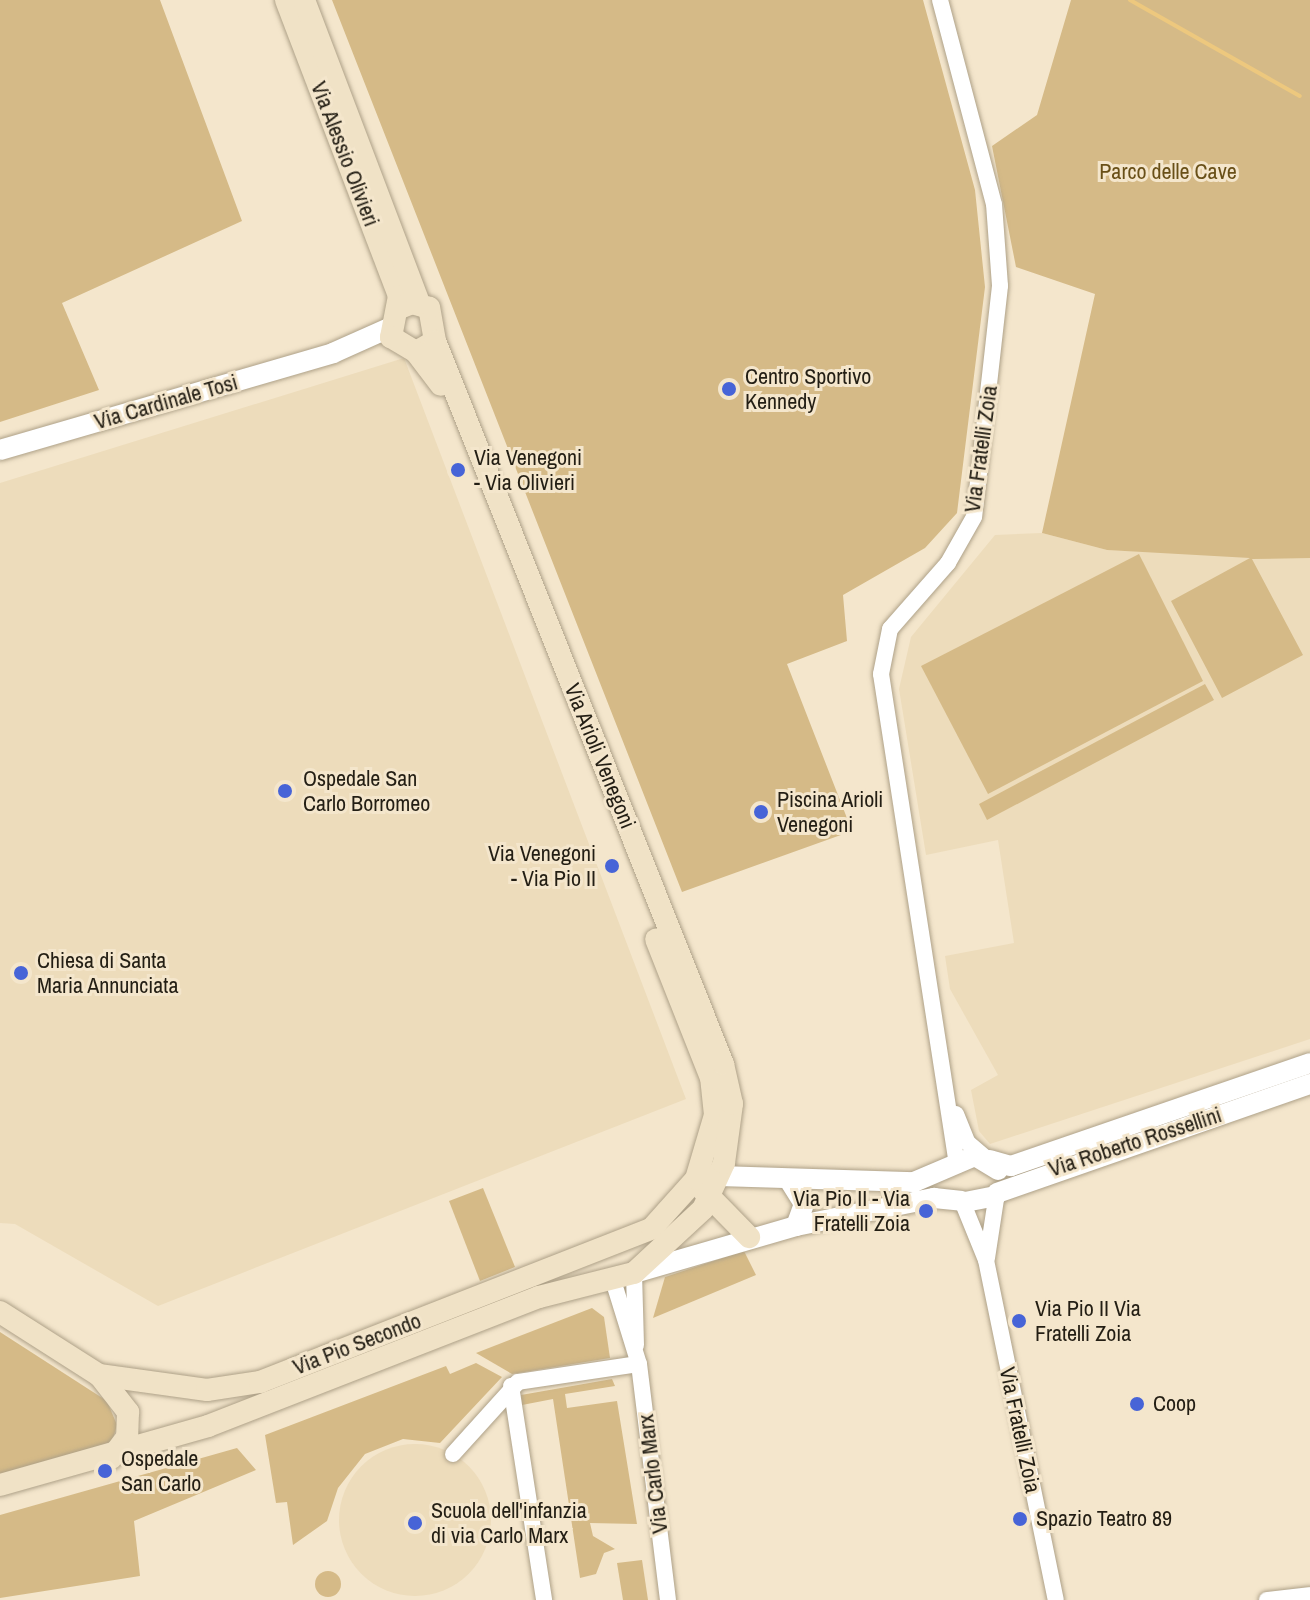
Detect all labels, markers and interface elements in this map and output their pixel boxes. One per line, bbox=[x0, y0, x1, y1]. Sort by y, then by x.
street label: Via Alessio Olivieri bbox=[305, 77, 385, 231]
park label: Parco delle Cave bbox=[1099, 159, 1237, 185]
place label: Centro Sportivo Kennedy bbox=[745, 363, 871, 414]
street label: Via Cardinale Tosi bbox=[91, 369, 241, 435]
marker: Centro Sportivo Kennedy bbox=[720, 380, 738, 398]
street label: Via Fratelli Zoia bbox=[959, 384, 1003, 514]
place label: Via Venegoni - Via Olivieri bbox=[474, 444, 582, 496]
marker: Via Venegoni - Via Olivieri bbox=[449, 461, 467, 479]
street label: Via Arioli Venegoni bbox=[559, 679, 641, 833]
place label: Ospedale San Carlo Borromeo bbox=[303, 765, 430, 816]
marker: Ospedale San Carlo Borromeo bbox=[274, 780, 296, 802]
place label: Piscina Arioli Venegoni bbox=[777, 786, 884, 838]
marker: Piscina Arioli Venegoni bbox=[752, 803, 770, 821]
place label: Via Venegoni - Via Pio II bbox=[488, 840, 596, 892]
marker: Via Venegoni - Via Pio II bbox=[603, 857, 621, 875]
place label: Chiesa di Santa Maria Annunciata bbox=[37, 947, 179, 998]
marker: Chiesa di Santa Maria Annunciata bbox=[12, 964, 30, 982]
street label: Via Roberto Rossellini bbox=[1045, 1102, 1225, 1182]
place label: Via Pio II - Via Fratelli Zoia bbox=[793, 1185, 910, 1236]
marker: Via Pio II - Via Fratelli Zoia bbox=[917, 1202, 935, 1220]
place label: Via Pio II Via Fratelli Zoia bbox=[1035, 1295, 1141, 1346]
street label: Via Pio Secondo bbox=[289, 1307, 425, 1381]
marker: Via Pio II Via Fratelli Zoia bbox=[1010, 1312, 1028, 1330]
street label: Via Fratelli Zoia bbox=[994, 1365, 1046, 1495]
place label: Coop bbox=[1153, 1391, 1196, 1417]
marker: Coop bbox=[1128, 1395, 1146, 1413]
street label: Via Carlo Marx bbox=[633, 1413, 673, 1535]
place label: Ospedale San Carlo bbox=[121, 1445, 201, 1496]
marker: Ospedale San Carlo bbox=[96, 1462, 114, 1480]
place label: Scuola dell'infanzia di via Carlo Marx bbox=[431, 1497, 587, 1548]
place label: Spazio Teatro 89 bbox=[1036, 1506, 1172, 1532]
marker: Spazio Teatro 89 bbox=[1011, 1510, 1029, 1528]
marker: Scuola dell'infanzia di via Carlo Marx bbox=[406, 1514, 424, 1532]

